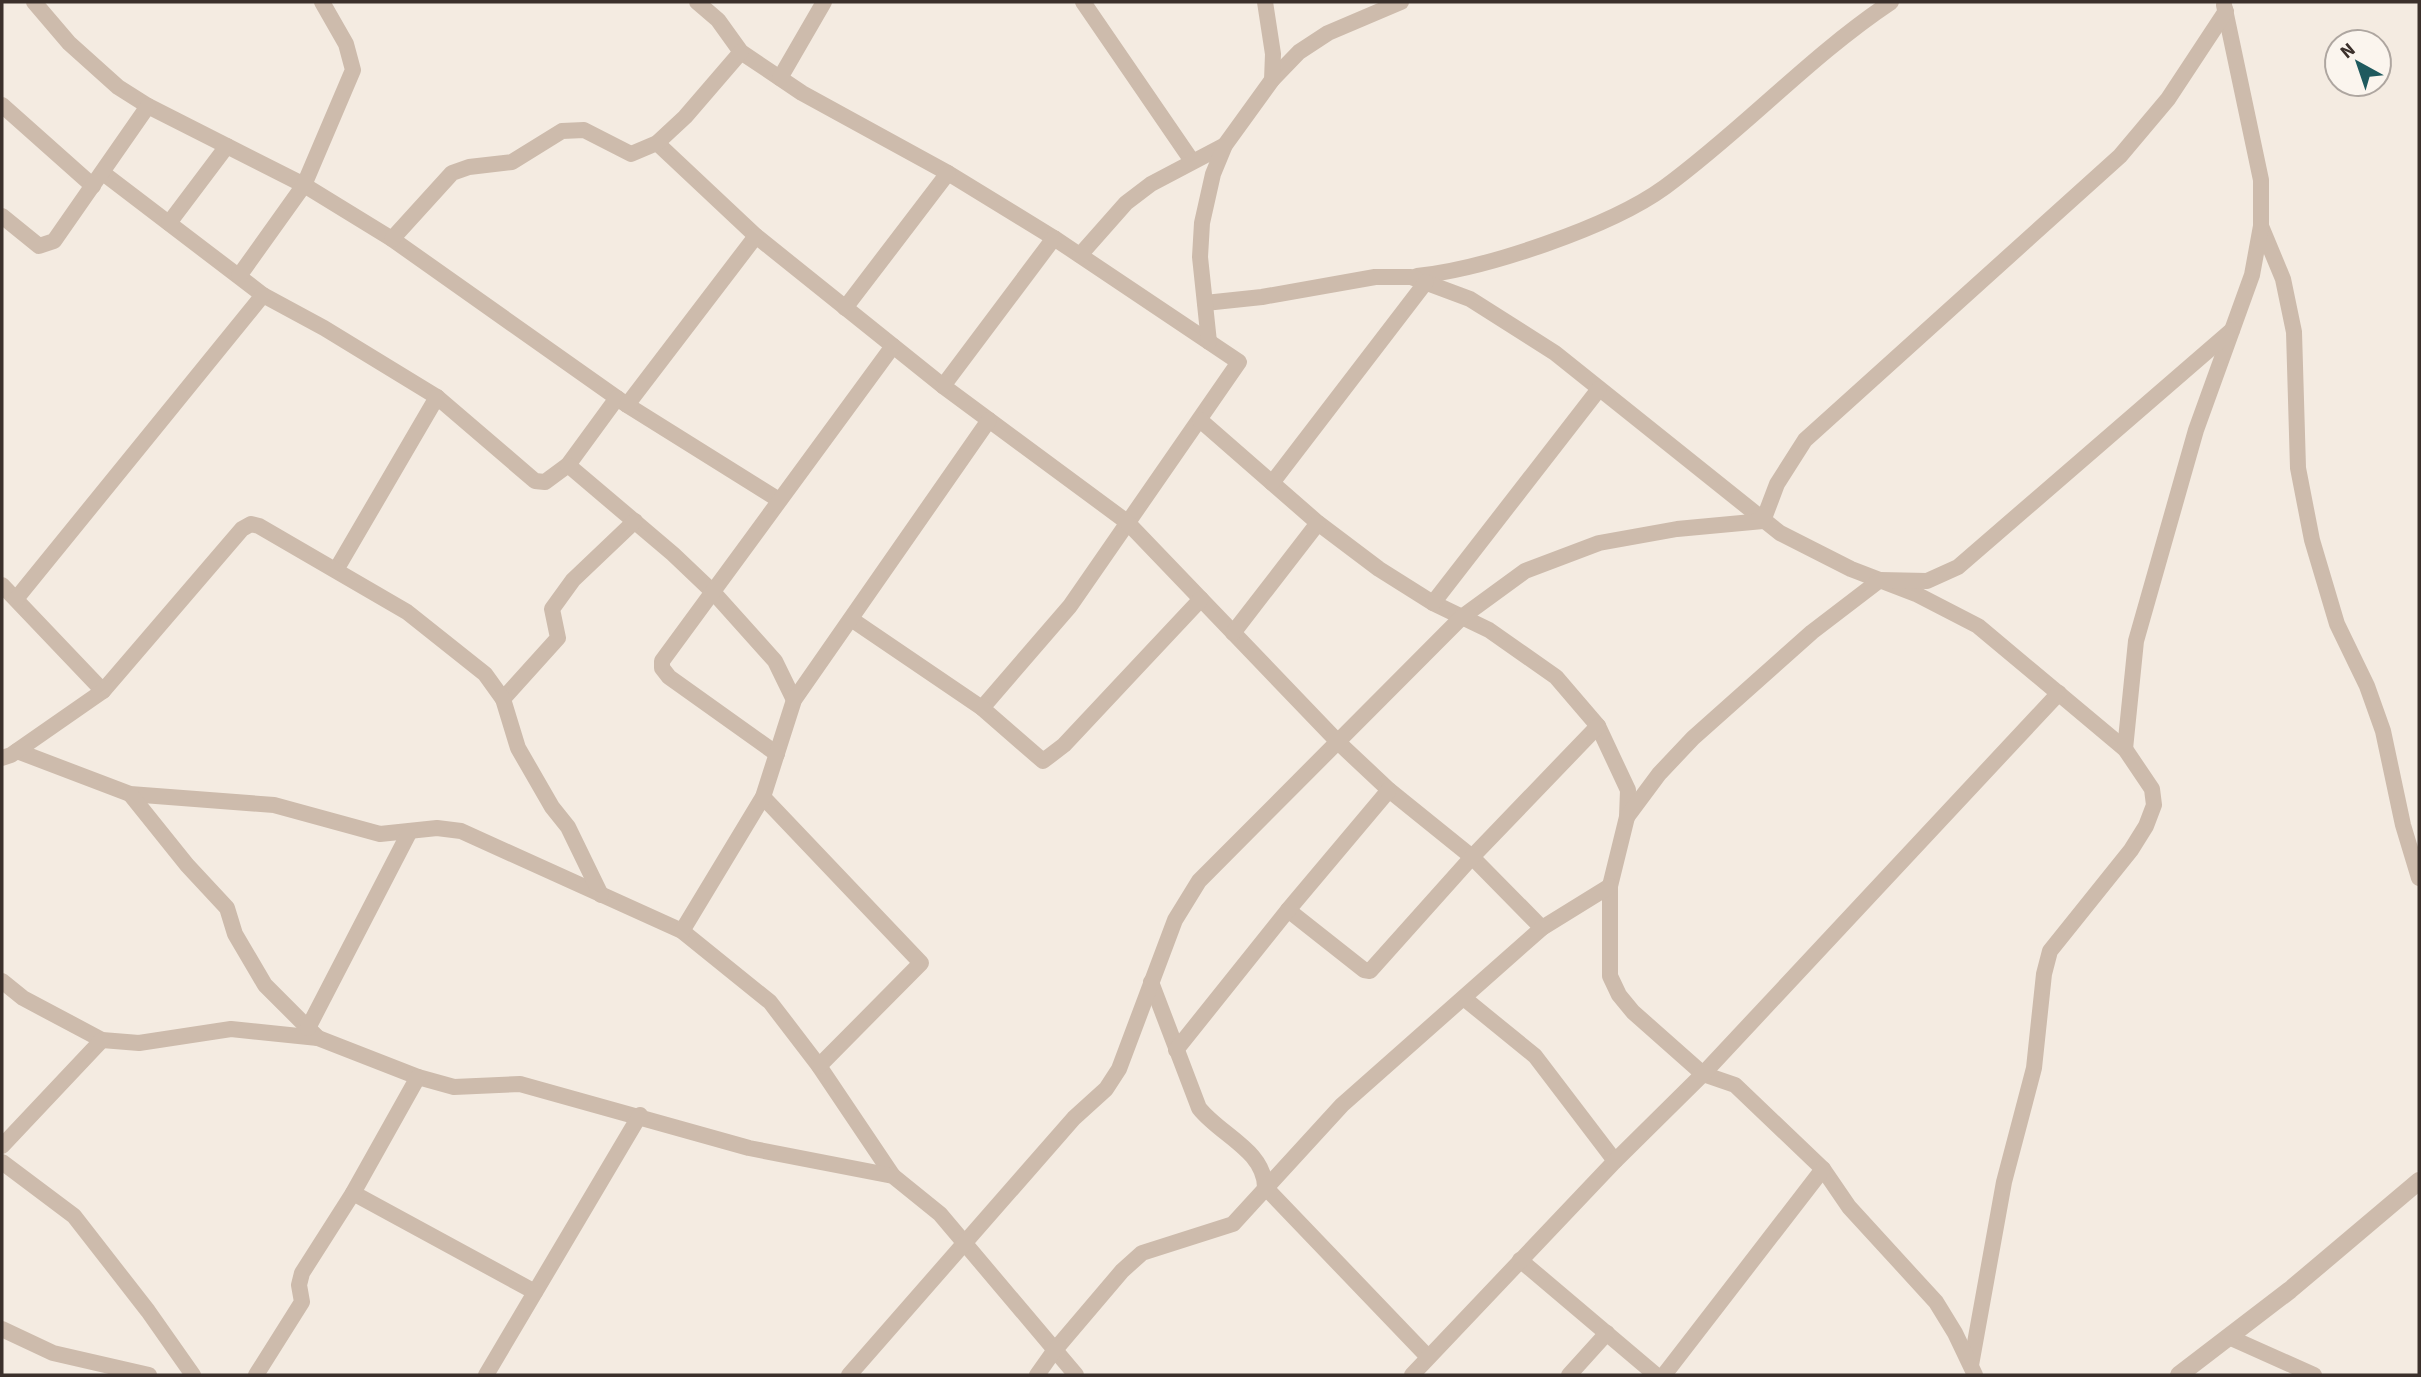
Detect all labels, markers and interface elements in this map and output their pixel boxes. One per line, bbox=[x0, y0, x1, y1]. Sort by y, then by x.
north arrow bbox=[2323, 28, 2393, 98]
text: N bbox=[2335, 37, 2362, 66]

